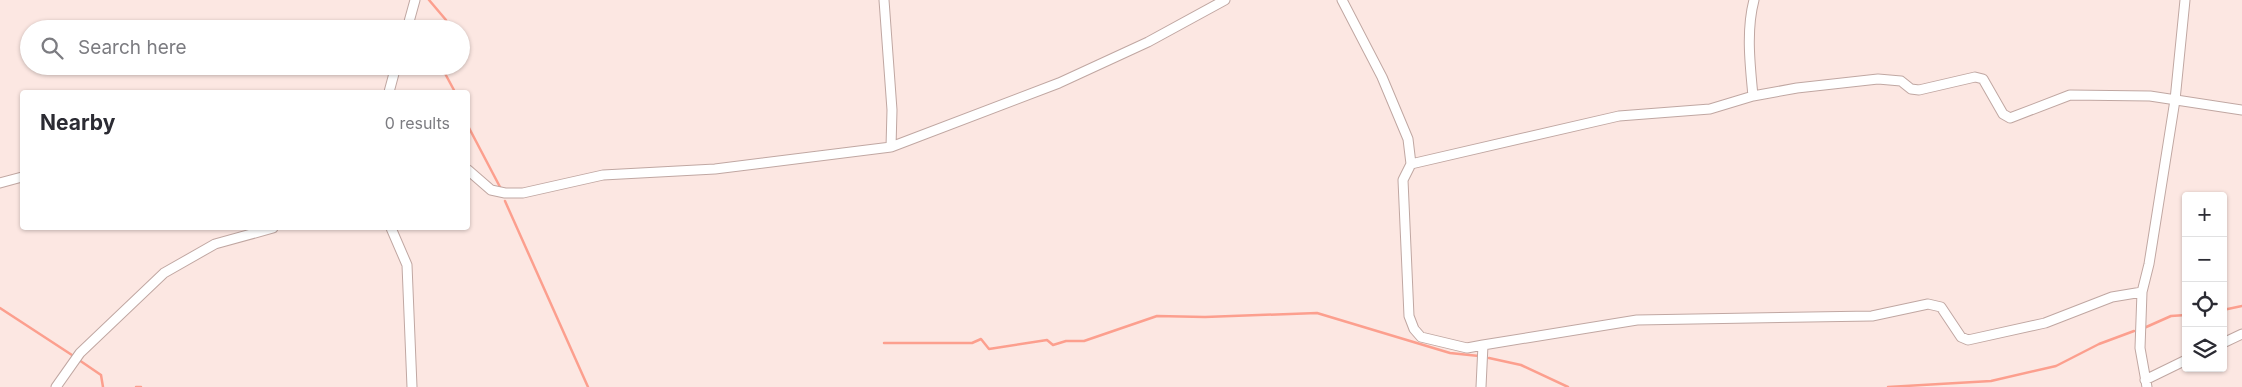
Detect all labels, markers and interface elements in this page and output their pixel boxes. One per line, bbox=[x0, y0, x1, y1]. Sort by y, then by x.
search box bbox=[20, 20, 470, 75]
icon: search bbox=[38, 34, 66, 62]
text: Search here bbox=[78, 36, 187, 59]
text: Nearby bbox=[40, 110, 115, 135]
text: 0 results bbox=[385, 113, 450, 133]
map controls bbox=[2182, 192, 2227, 372]
button: + bbox=[2182, 192, 2227, 237]
button: − bbox=[2182, 237, 2227, 282]
button: locate bbox=[2182, 282, 2227, 327]
button: layers bbox=[2182, 327, 2227, 372]

